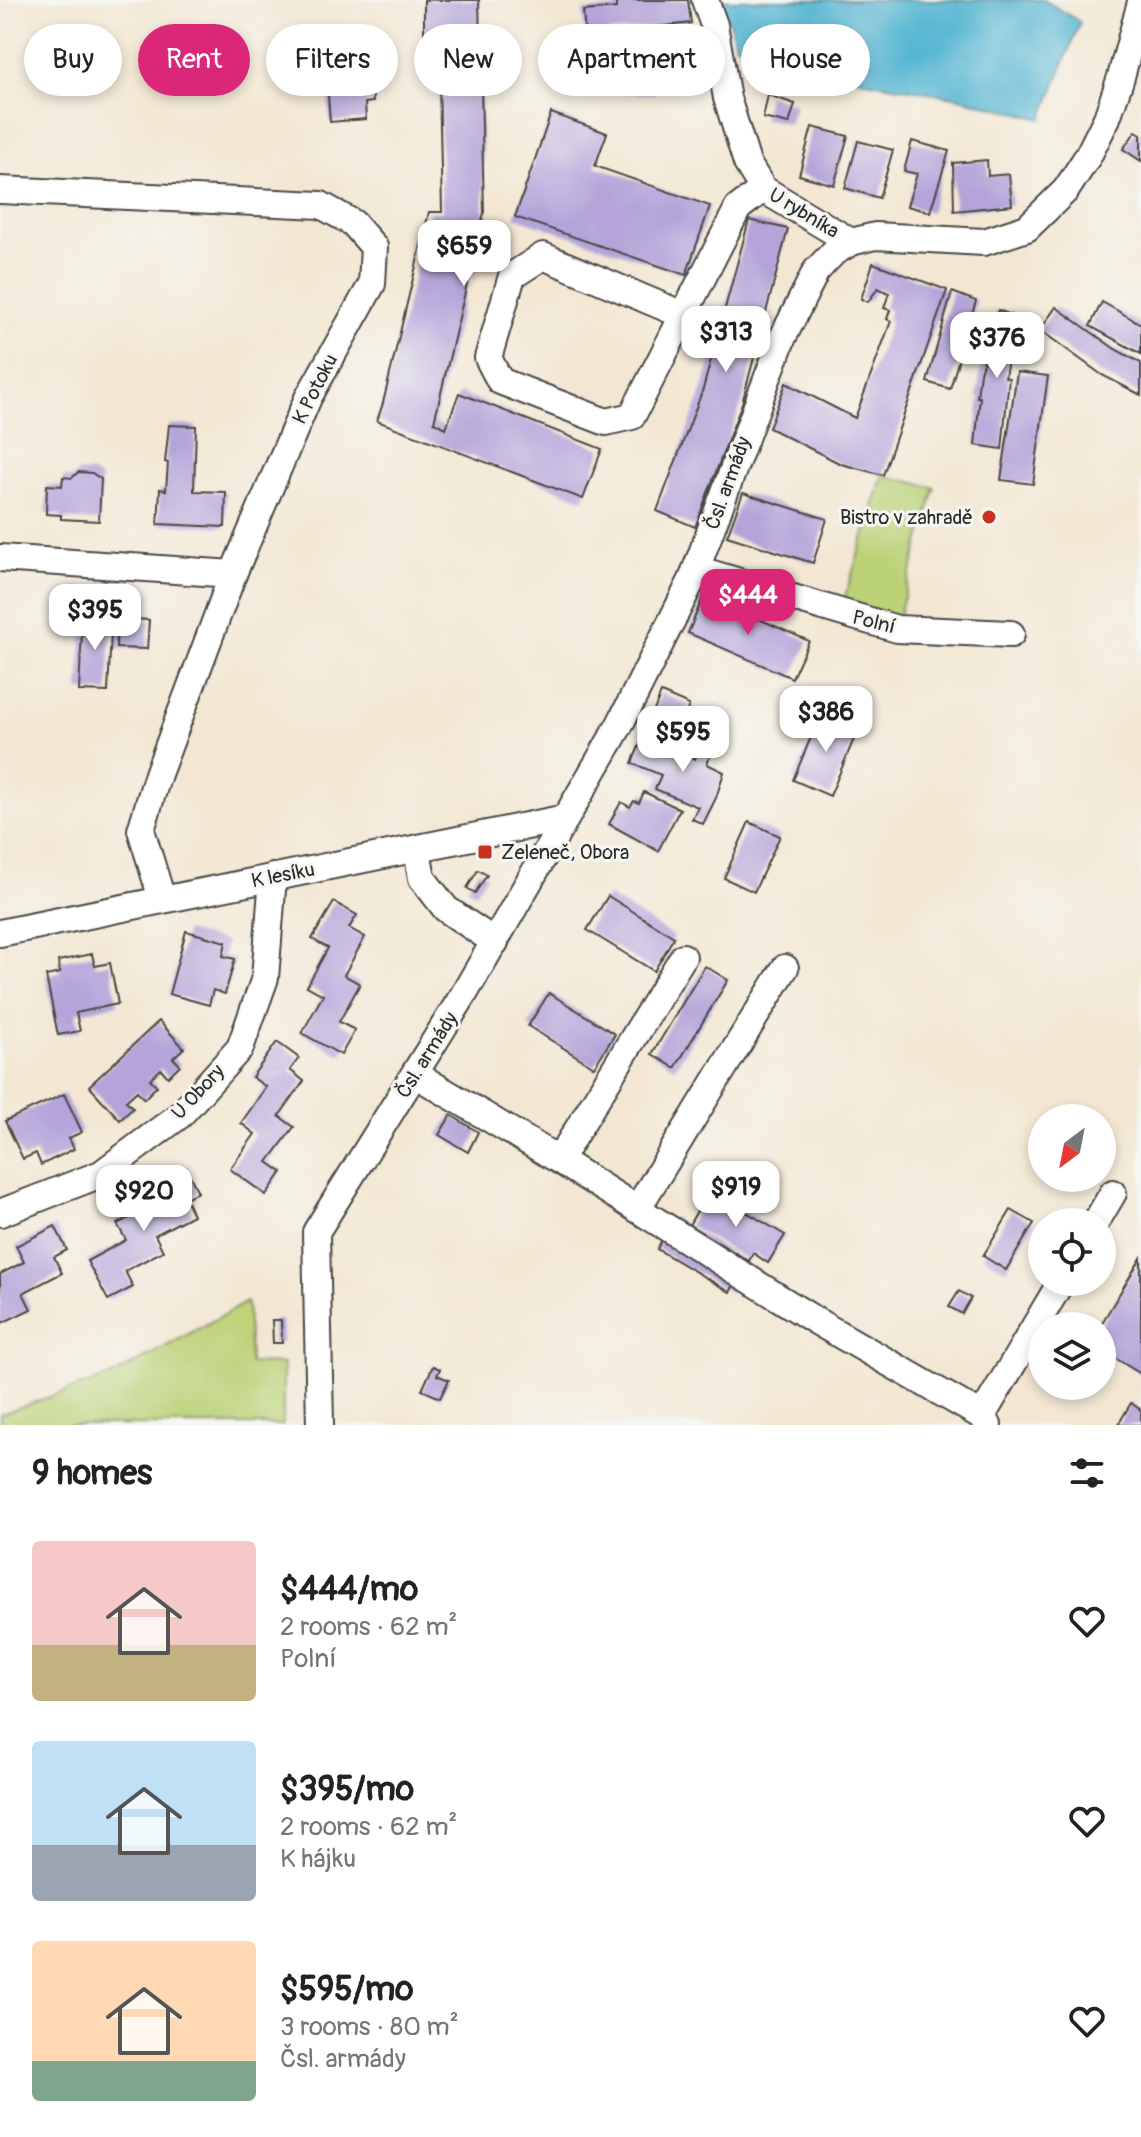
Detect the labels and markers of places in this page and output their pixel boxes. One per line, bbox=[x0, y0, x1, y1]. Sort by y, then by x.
pin: $659 bbox=[417, 220, 511, 288]
pin: $313 bbox=[679, 306, 773, 374]
pin: $376 bbox=[950, 312, 1044, 380]
place label: Bistro v zahradě bbox=[840, 505, 973, 530]
marker: Bistro v zahradě bbox=[980, 508, 998, 526]
pin: $444 bbox=[701, 569, 795, 637]
pin: $395 bbox=[48, 584, 142, 652]
pin: $386 bbox=[779, 686, 873, 754]
pin: $595 bbox=[636, 706, 730, 774]
place label: Zeleneč, Obora bbox=[501, 840, 629, 865]
marker: Zeleneč, Obora bbox=[476, 843, 494, 861]
pin: $919 bbox=[689, 1161, 783, 1229]
pin: $920 bbox=[97, 1165, 191, 1233]

